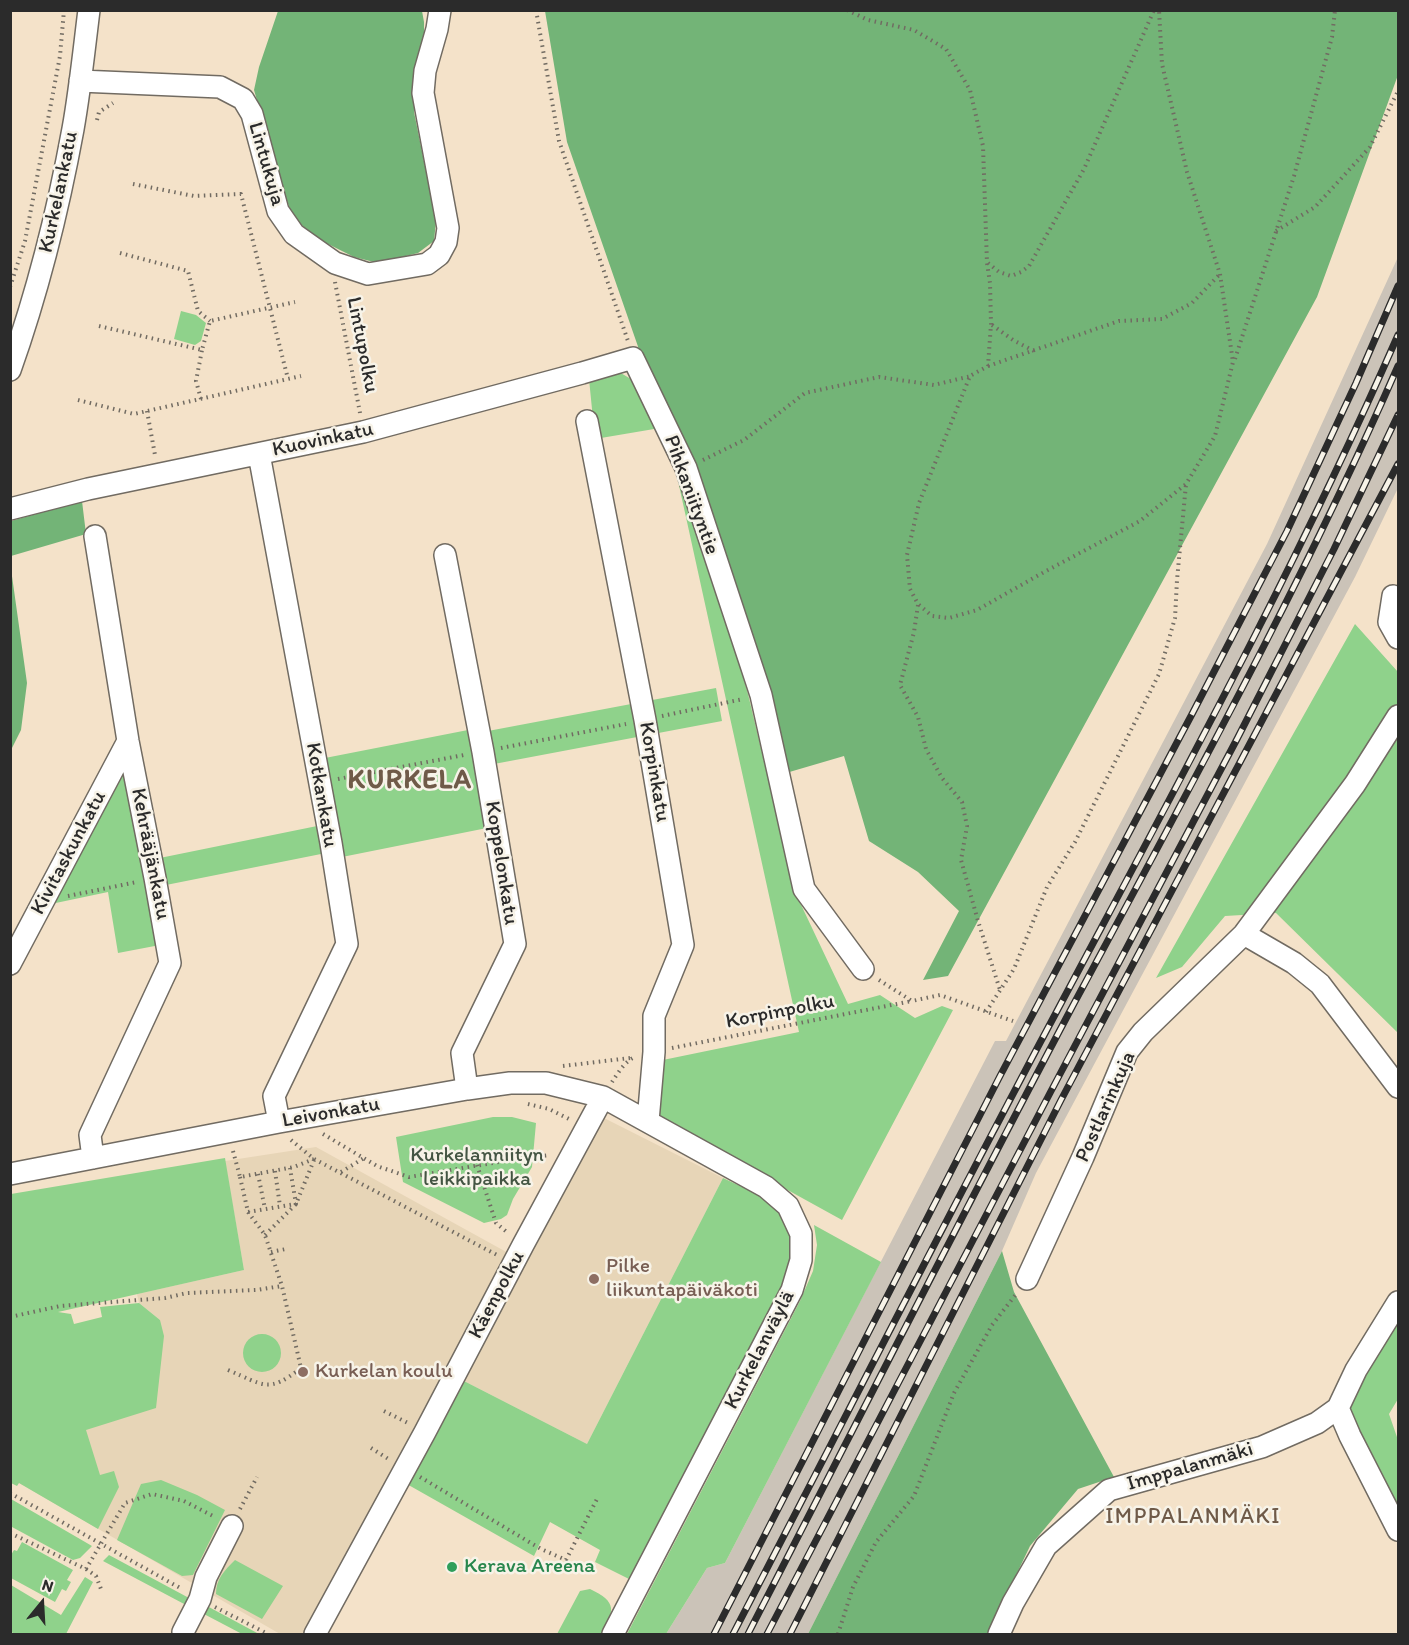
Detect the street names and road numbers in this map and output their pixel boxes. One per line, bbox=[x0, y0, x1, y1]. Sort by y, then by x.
street label: Lintukuja bbox=[242, 119, 290, 209]
street label: Kurkelankatu bbox=[34, 129, 84, 255]
street label: Lintupolku bbox=[340, 295, 384, 395]
street label: Kuovinkatu bbox=[270, 417, 376, 463]
street label: Pihkaniityntie bbox=[658, 432, 724, 558]
street label: Korpinkatu bbox=[633, 720, 675, 824]
street label: Kotkankatu bbox=[299, 741, 343, 849]
street label: Kehrääjänkatu bbox=[125, 786, 175, 922]
street label: Kivitaskunkatu bbox=[26, 787, 112, 919]
street label: Koppelonkatu bbox=[479, 799, 523, 927]
street label: Korpinpolku bbox=[724, 989, 836, 1035]
street label: Postlarinkuja bbox=[1070, 1048, 1142, 1166]
street label: Leivonkatu bbox=[280, 1092, 382, 1134]
street label: Käenpolku bbox=[463, 1247, 531, 1343]
street label: Kurkelanväylä bbox=[719, 1286, 801, 1414]
street label: Imppalanmäki bbox=[1124, 1437, 1256, 1497]

